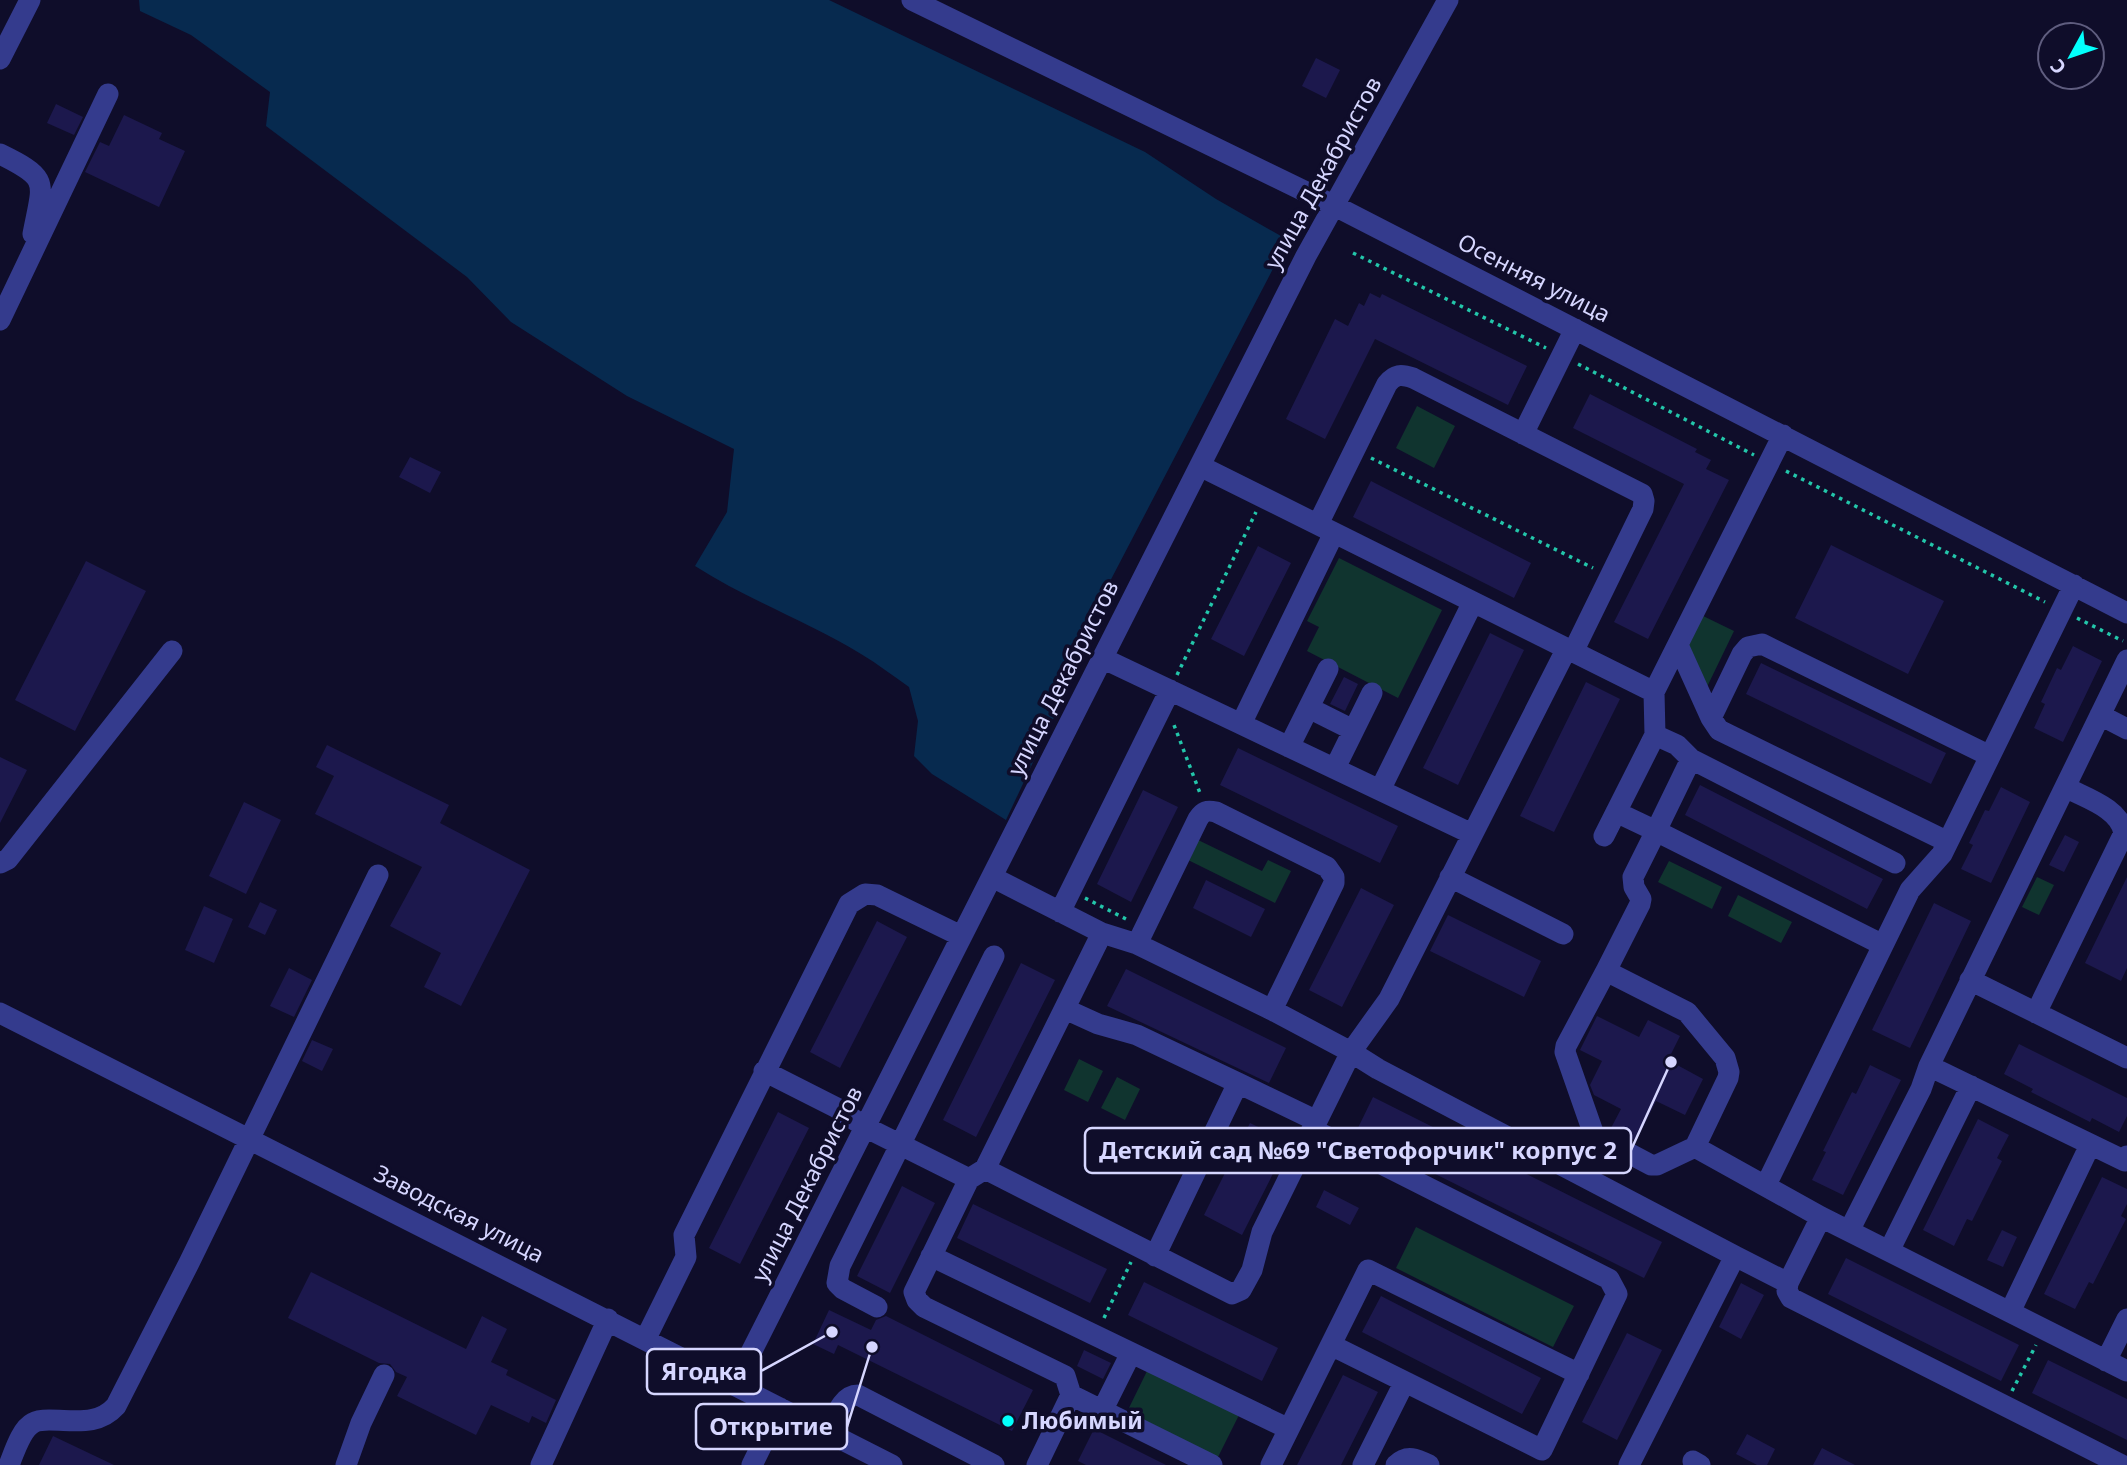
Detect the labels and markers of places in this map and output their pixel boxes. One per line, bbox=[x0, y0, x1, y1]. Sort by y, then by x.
callout: Детский сад №69 "Светофорчик" корпус 2 bbox=[1085, 1128, 1631, 1173]
callout: Ягодка bbox=[647, 1349, 761, 1394]
callout: Открытие bbox=[696, 1404, 847, 1449]
place label: Любимый bbox=[1022, 1404, 1143, 1436]
marker: Любимый bbox=[1000, 1413, 1016, 1429]

